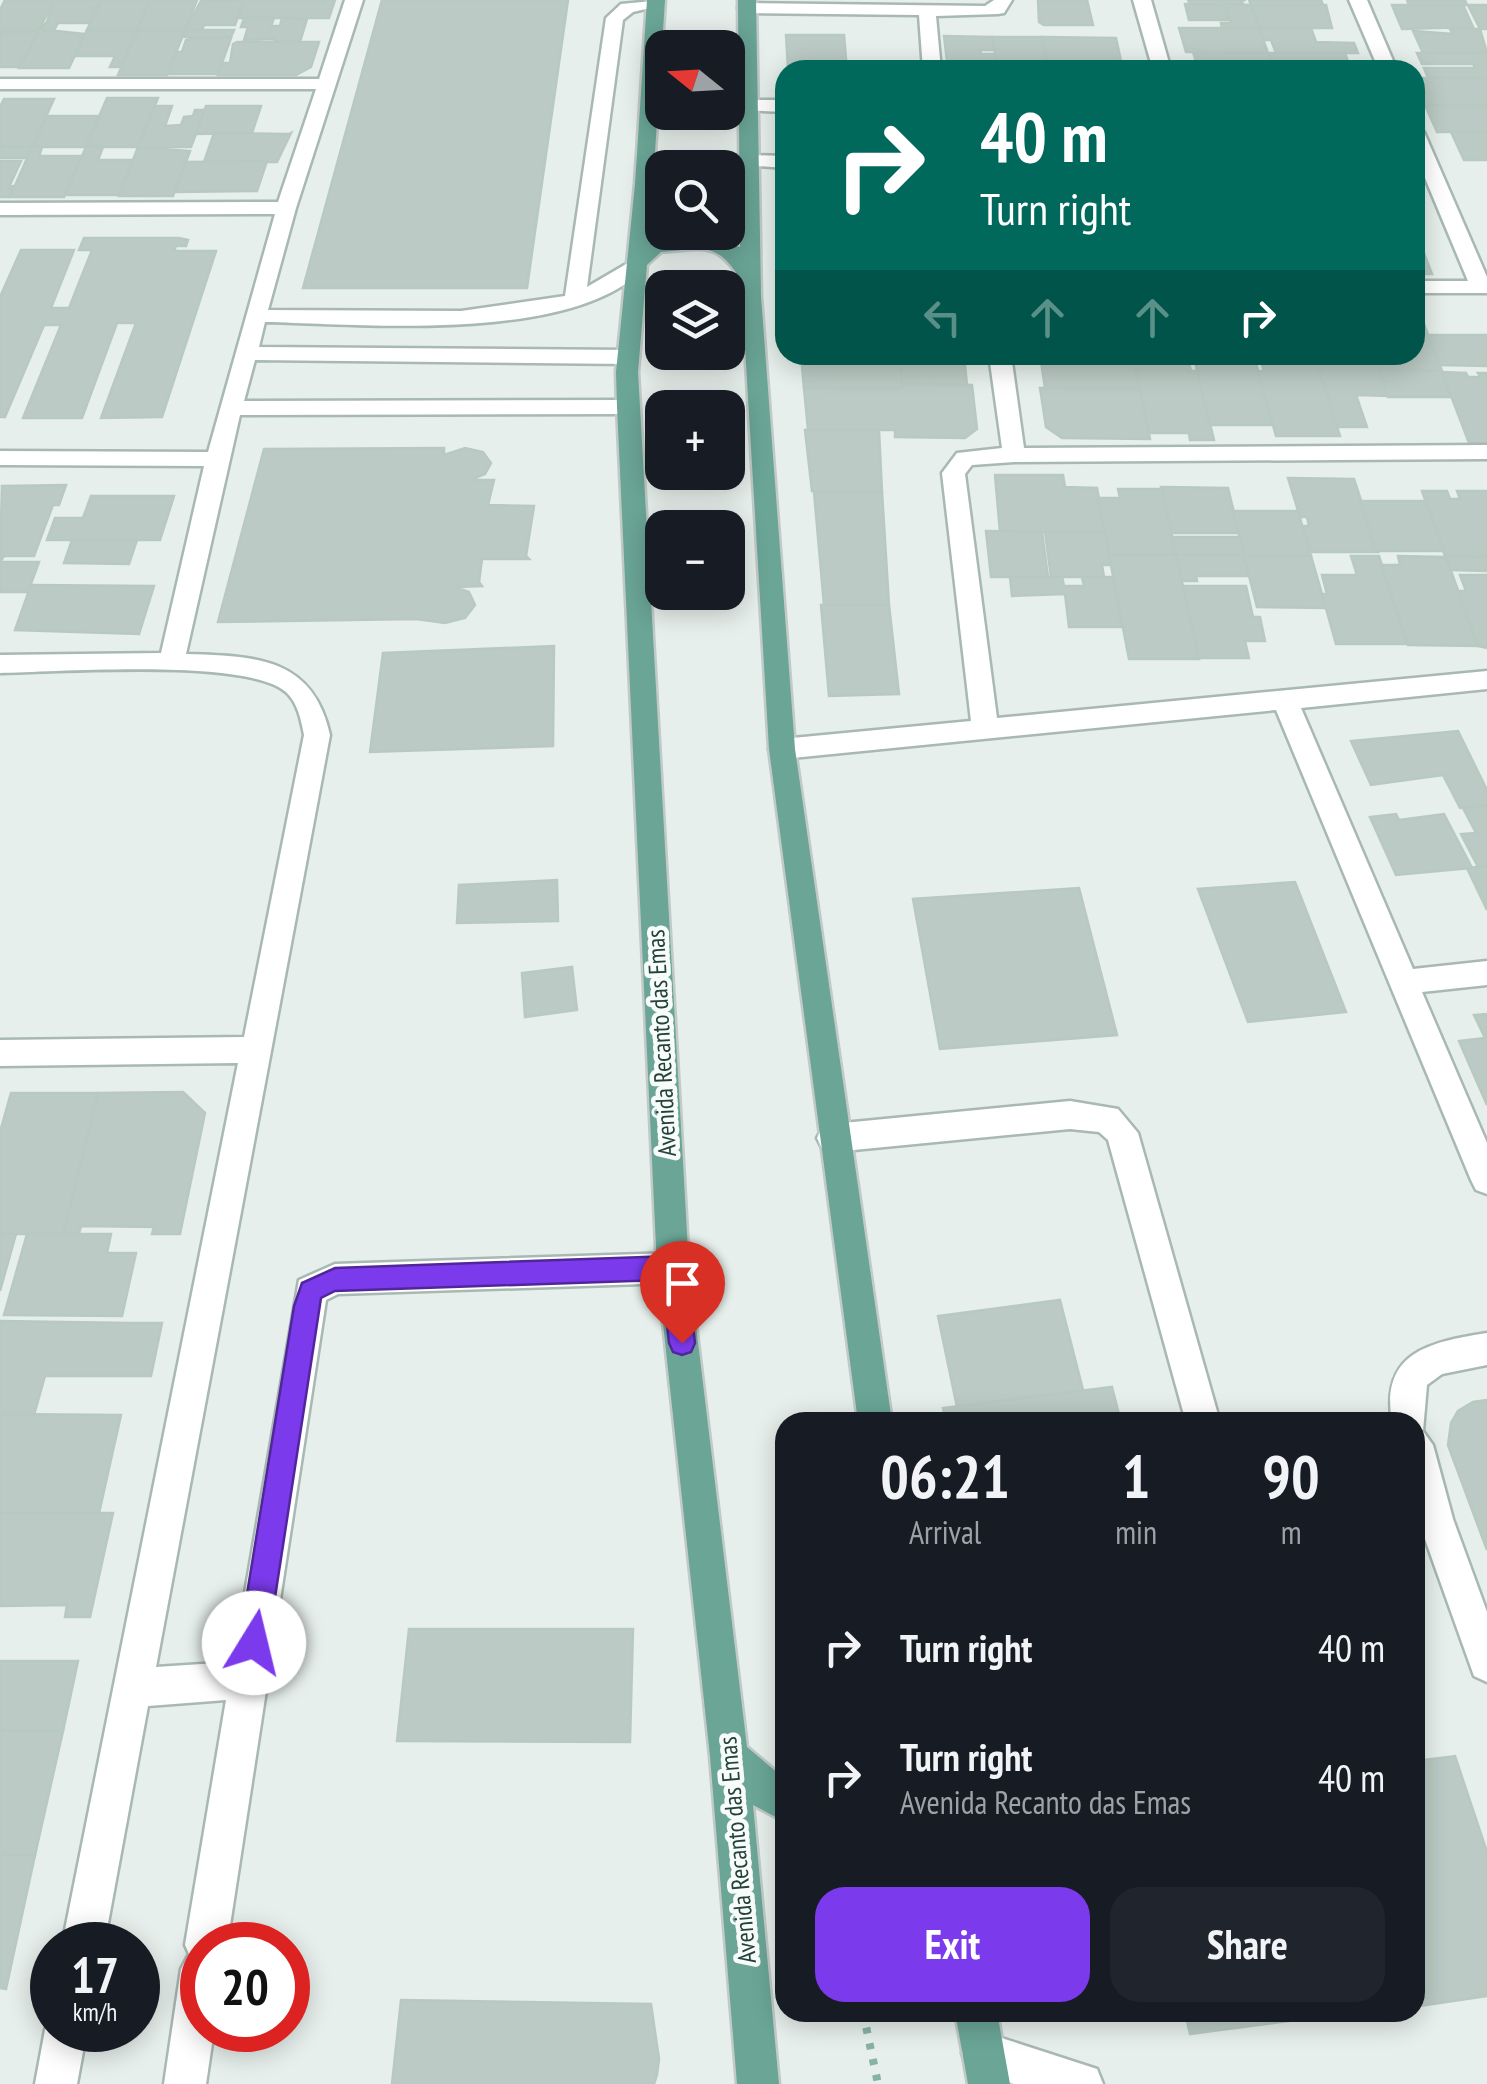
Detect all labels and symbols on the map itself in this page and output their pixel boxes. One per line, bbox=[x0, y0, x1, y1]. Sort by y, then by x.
north arrow bbox=[645, 30, 745, 130]
street label: Avenida Recanto das Emas bbox=[639, 929, 683, 1157]
pin bbox=[640, 1241, 725, 1344]
position arrow bbox=[202, 1591, 306, 1695]
street label: Avenida Recanto das Emas bbox=[711, 1735, 763, 1965]
speed limit sign: 20 bbox=[180, 1922, 310, 2052]

